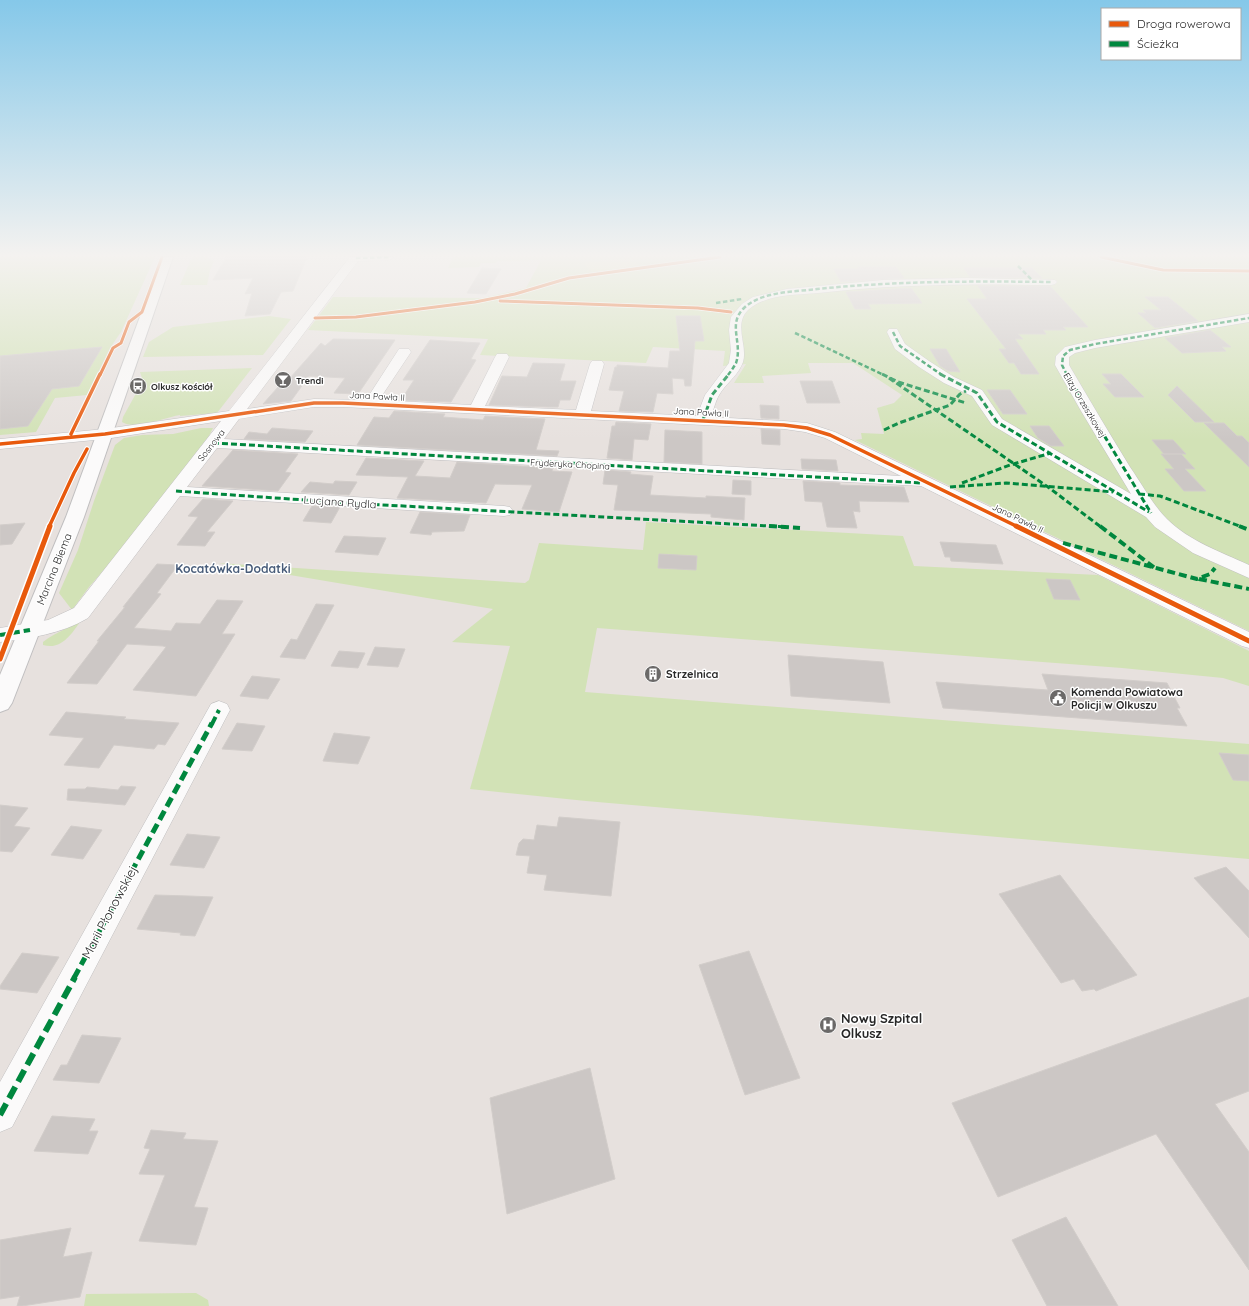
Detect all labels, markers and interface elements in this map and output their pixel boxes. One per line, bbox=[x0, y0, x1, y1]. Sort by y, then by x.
legend bbox=[1101, 8, 1241, 60]
text: Droga rowerowa bbox=[1137, 16, 1231, 31]
text: Ścieżka bbox=[1137, 36, 1179, 51]
bar icon: Trendi bbox=[273, 370, 293, 390]
street label: Elizy Orzeszkowej bbox=[1061, 371, 1109, 439]
place label: Trendi bbox=[296, 375, 323, 386]
bus stop icon: Olkusz Kościół bbox=[128, 376, 148, 396]
place label: Olkusz Kościół bbox=[151, 381, 213, 392]
street label: Jana Pawła II bbox=[349, 389, 405, 403]
street label: Jana Pawła II bbox=[673, 405, 729, 419]
street label: Sosnowa bbox=[195, 427, 227, 463]
street label: Fryderyka Chopina bbox=[530, 456, 610, 472]
street label: Lucjana Rydla bbox=[303, 492, 377, 512]
street label: Jana Pawła II bbox=[991, 501, 1045, 535]
street label: Marcina Biema bbox=[33, 531, 75, 607]
district label: Kocatówka-Dodatki bbox=[175, 561, 291, 576]
building icon: Strzelnica bbox=[643, 664, 663, 684]
place label: Strzelnica bbox=[666, 667, 718, 681]
place label: Komenda Powiatowa Policji w Olkuszu bbox=[1071, 685, 1183, 712]
public building icon: Komenda Powiatowa Policji w Olkuszu bbox=[1048, 688, 1068, 708]
street label: Marii Płonowskiej bbox=[78, 863, 140, 961]
place label: Nowy Szpital Olkusz bbox=[841, 1010, 922, 1041]
hospital icon: Nowy Szpital Olkusz bbox=[818, 1015, 838, 1035]

